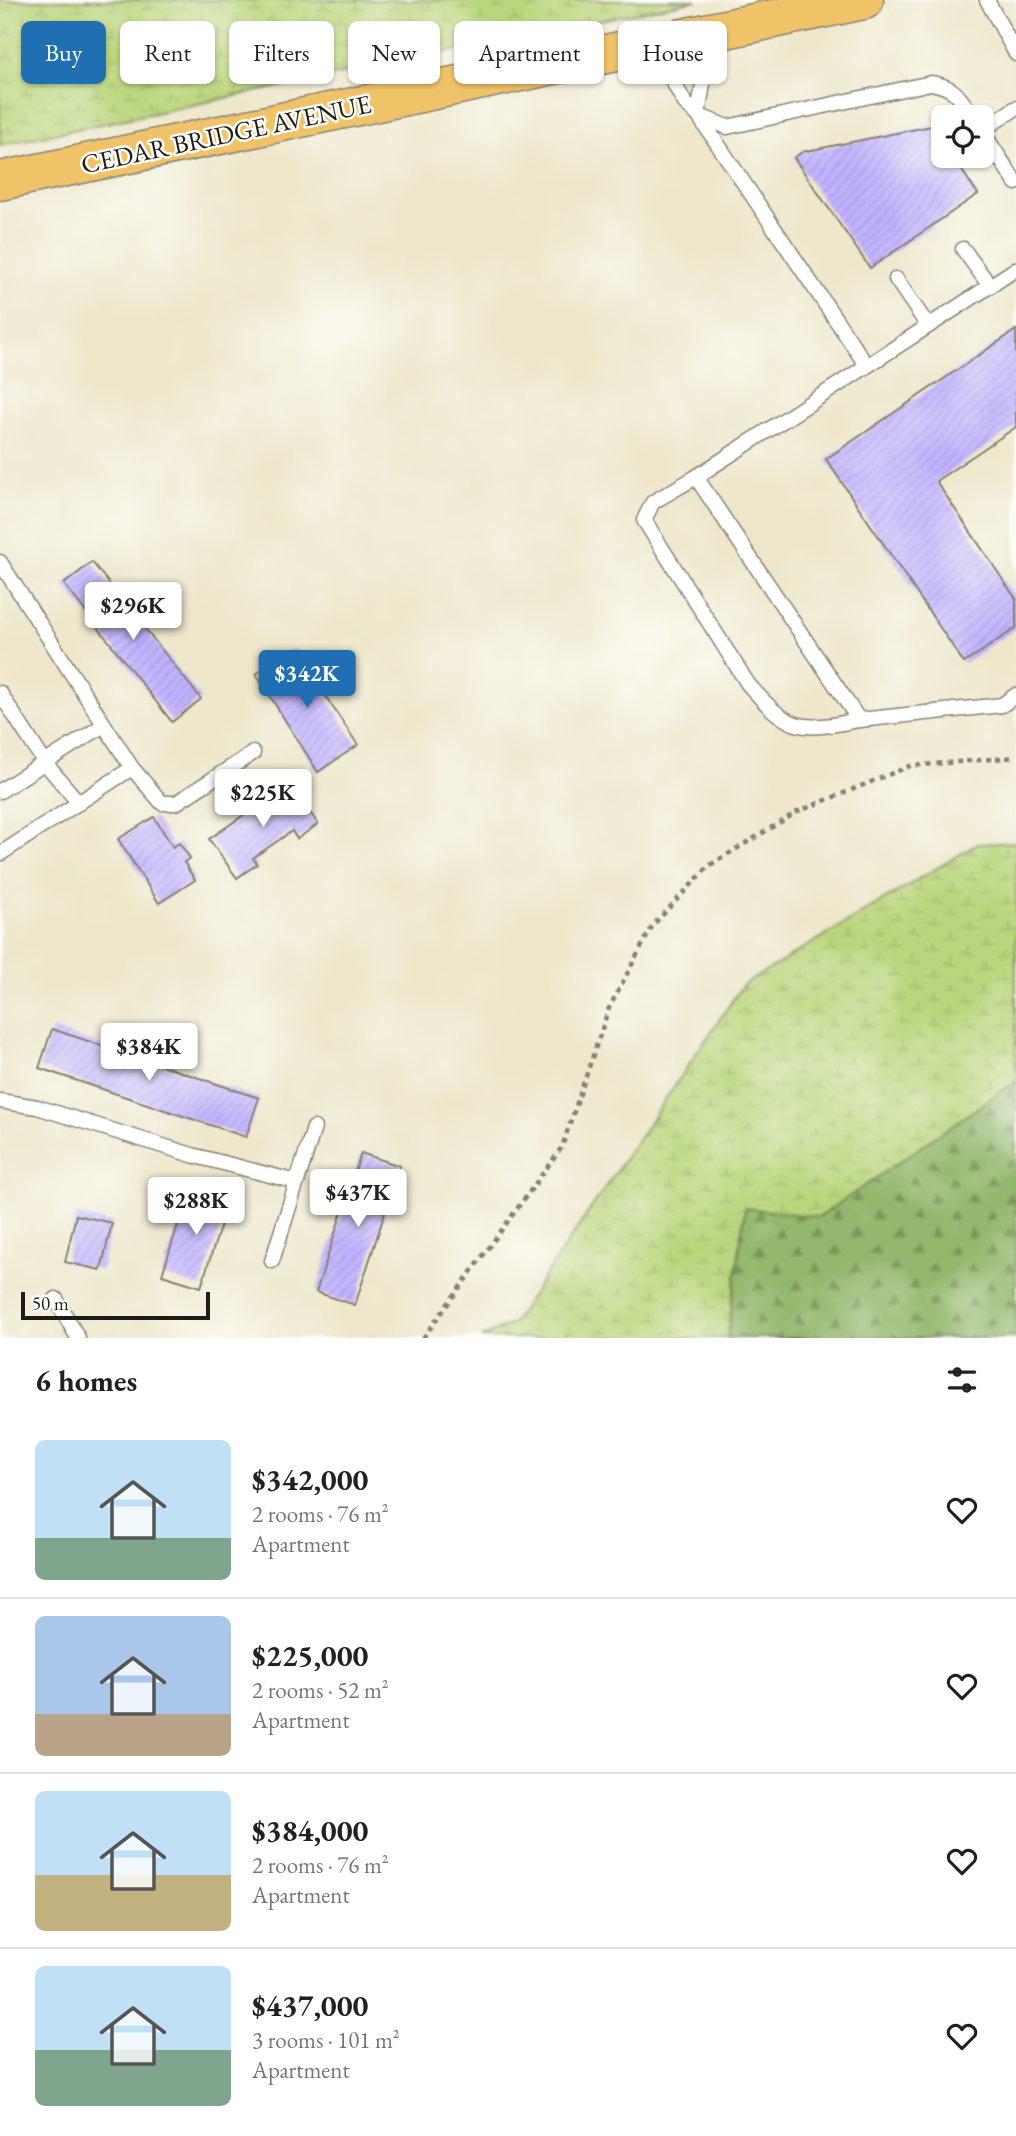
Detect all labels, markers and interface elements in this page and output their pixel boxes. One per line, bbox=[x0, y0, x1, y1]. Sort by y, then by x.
chip: Buy bbox=[21, 21, 106, 84]
chip: Rent bbox=[120, 21, 215, 84]
chip: Filters bbox=[229, 21, 334, 84]
chip: New bbox=[348, 21, 440, 84]
chip: Apartment bbox=[454, 21, 604, 84]
chip: House bbox=[618, 21, 727, 84]
street label: CEDAR BRIDGE AVENUE bbox=[78, 87, 374, 181]
map controls bbox=[931, 105, 994, 168]
button: locate bbox=[931, 105, 994, 168]
pin: $296K bbox=[84, 582, 182, 642]
text: $296K bbox=[101, 590, 165, 620]
pin: $342K bbox=[258, 650, 356, 710]
text: $342K bbox=[275, 658, 339, 688]
pin: $225K bbox=[214, 770, 312, 829]
text: $225K bbox=[231, 777, 295, 807]
pin: $384K bbox=[100, 1024, 198, 1083]
text: $384K bbox=[117, 1031, 181, 1061]
pin: $437K bbox=[309, 1170, 407, 1229]
text: $437K bbox=[326, 1177, 390, 1207]
pin: $288K bbox=[147, 1178, 245, 1237]
text: $288K bbox=[164, 1185, 228, 1215]
scale bar bbox=[21, 1289, 210, 1321]
text: 50 m bbox=[32, 1291, 69, 1316]
text: 6 homes bbox=[35, 1361, 137, 1400]
icon: filters bbox=[943, 1361, 981, 1399]
text: $342,000 bbox=[252, 1460, 368, 1499]
icon: home bbox=[91, 1468, 175, 1552]
icon: heart bbox=[943, 1491, 981, 1529]
text: 2 rooms · 76 m² bbox=[252, 1499, 389, 1529]
text: Apartment bbox=[252, 1529, 350, 1559]
text: $225,000 bbox=[252, 1636, 368, 1675]
icon: home bbox=[91, 1644, 175, 1728]
icon: heart bbox=[943, 1667, 981, 1705]
text: 2 rooms · 52 m² bbox=[252, 1675, 389, 1705]
text: Apartment bbox=[252, 1705, 350, 1735]
text: $384,000 bbox=[252, 1811, 368, 1850]
icon: home bbox=[91, 1819, 175, 1903]
icon: heart bbox=[943, 1842, 981, 1880]
text: 2 rooms · 76 m² bbox=[252, 1850, 389, 1880]
text: Apartment bbox=[252, 1880, 350, 1910]
text: $437,000 bbox=[252, 1986, 368, 2025]
icon: home bbox=[91, 1994, 175, 2078]
icon: heart bbox=[943, 2017, 981, 2055]
text: 3 rooms · 101 m² bbox=[252, 2025, 400, 2055]
text: Apartment bbox=[252, 2055, 350, 2085]

